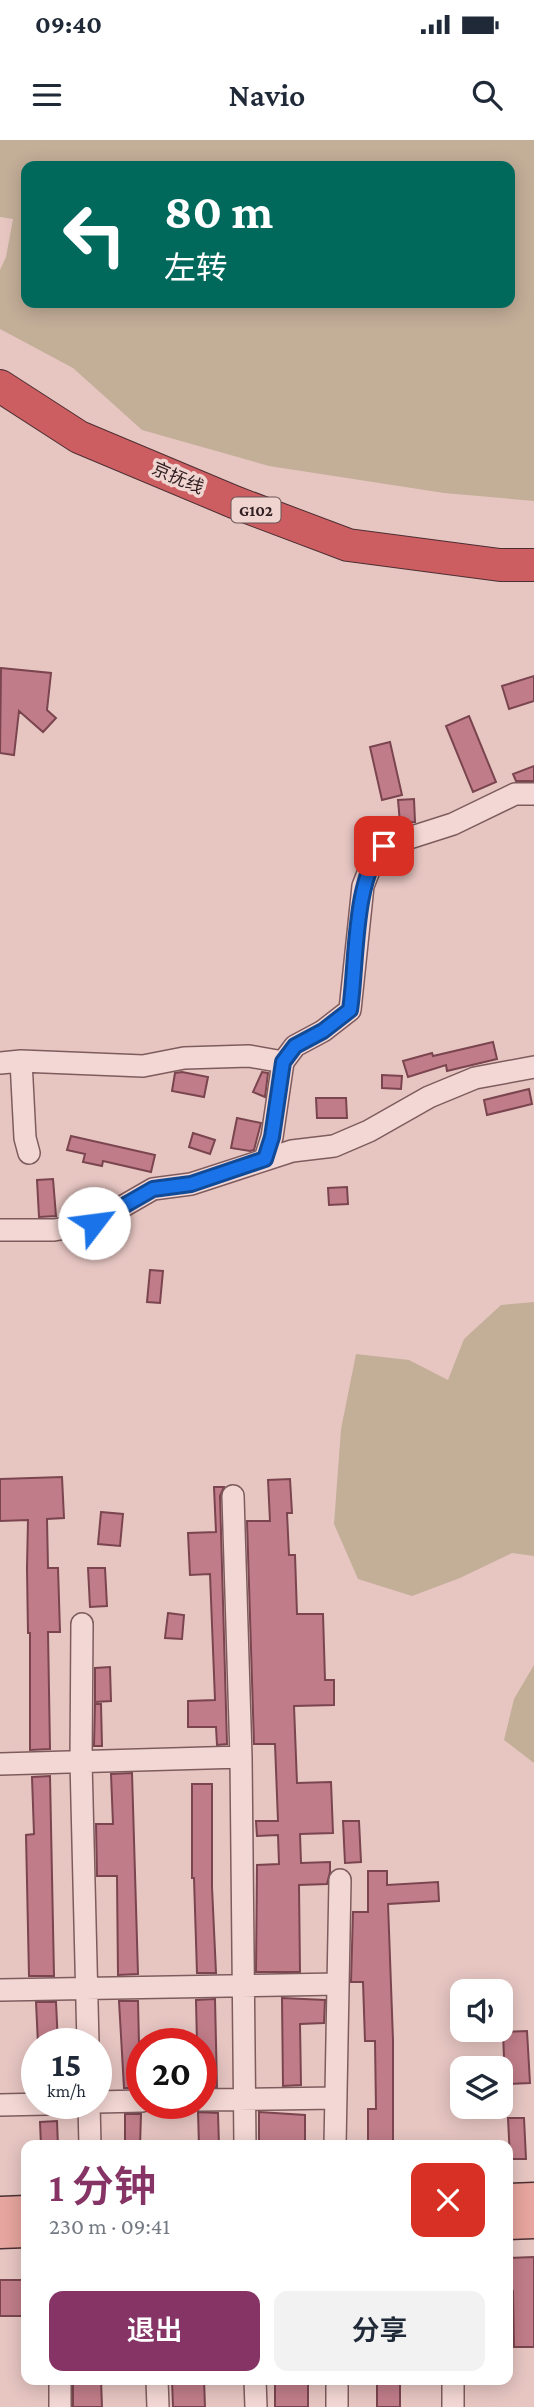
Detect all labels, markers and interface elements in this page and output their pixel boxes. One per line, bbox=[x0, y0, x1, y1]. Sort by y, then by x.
text: 09:40 bbox=[35, 10, 102, 39]
icon: menu bbox=[28, 76, 66, 114]
icon: search bbox=[468, 76, 506, 114]
text: Navio bbox=[229, 77, 305, 113]
text: 80 m bbox=[164, 184, 273, 239]
icon: left bbox=[49, 189, 140, 280]
text: 左转 bbox=[164, 250, 228, 286]
street label: 京抚线 bbox=[149, 458, 207, 498]
road number: G102 bbox=[232, 498, 280, 522]
pin bbox=[354, 816, 414, 876]
icon: arrive bbox=[365, 827, 403, 865]
position arrow bbox=[57, 1186, 131, 1260]
map controls bbox=[450, 1979, 513, 2119]
button: sound bbox=[450, 1979, 513, 2042]
speed limit sign: 20 bbox=[126, 2028, 217, 2119]
text: 15 bbox=[51, 2045, 82, 2084]
button: layers bbox=[450, 2056, 513, 2119]
text: km/h bbox=[47, 2081, 86, 2101]
text: 1 分钟 bbox=[49, 2163, 156, 2210]
button: close bbox=[411, 2163, 485, 2237]
text: 230 m · 09:41 bbox=[49, 2213, 170, 2239]
button: 退出 bbox=[49, 2291, 260, 2371]
button: 分享 bbox=[274, 2291, 485, 2371]

